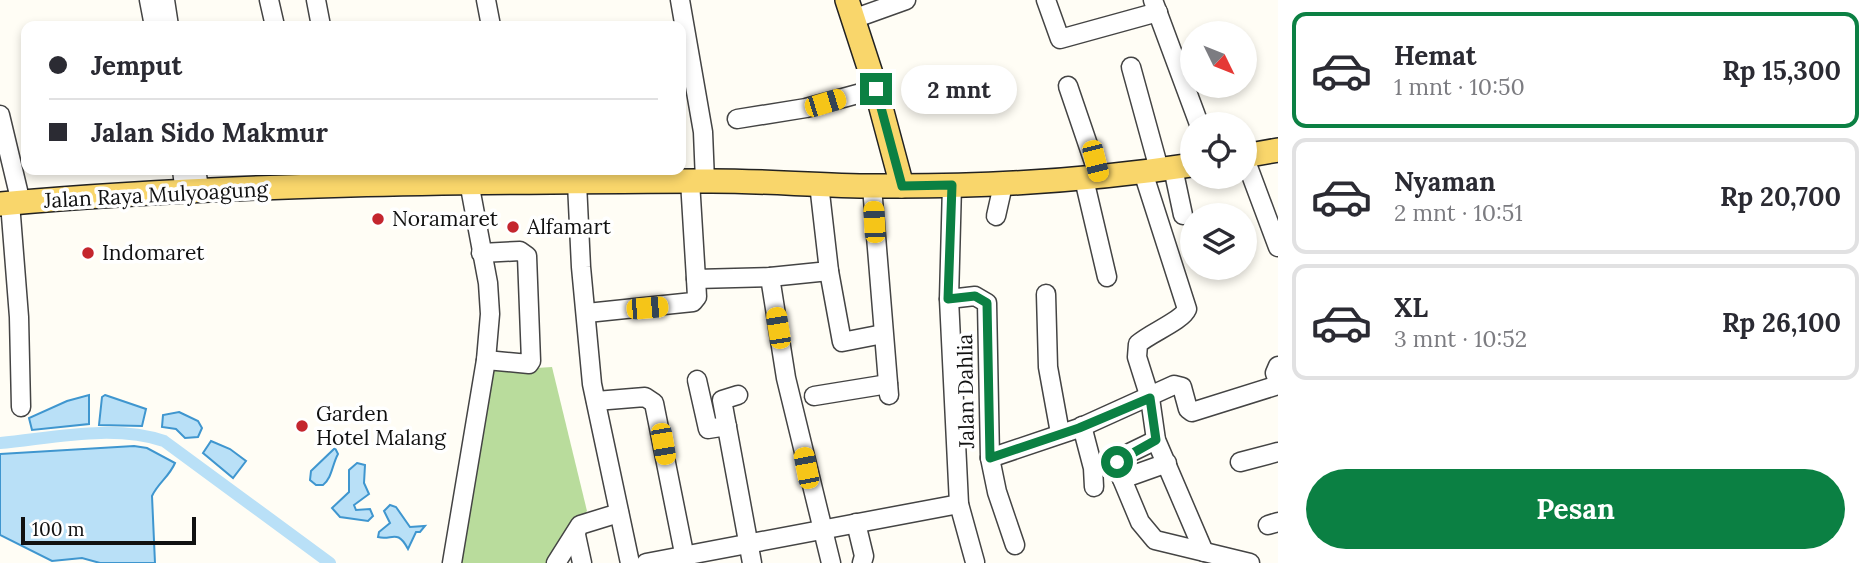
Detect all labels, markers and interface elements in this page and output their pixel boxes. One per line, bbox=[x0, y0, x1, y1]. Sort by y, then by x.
north arrow bbox=[1180, 21, 1256, 98]
map controls bbox=[1180, 21, 1257, 280]
icon: car bbox=[1310, 39, 1373, 102]
text: Hemat bbox=[1394, 39, 1476, 72]
text: Jemput bbox=[91, 49, 182, 82]
text: Rp 15,300 bbox=[1722, 54, 1841, 87]
callout: 2 mnt bbox=[900, 64, 1016, 114]
text: 1 mnt · 10:50 bbox=[1394, 72, 1525, 101]
route end bbox=[860, 73, 892, 105]
text: 2 mnt bbox=[927, 75, 991, 104]
car bbox=[802, 87, 849, 119]
button: locate bbox=[1180, 112, 1257, 189]
text: Jalan Sido Makmur bbox=[91, 116, 328, 149]
car bbox=[1080, 138, 1111, 184]
icon: car bbox=[1310, 165, 1373, 228]
text: Nyaman bbox=[1394, 165, 1495, 198]
street label: Jalan Raya Mulyoagung bbox=[42, 175, 269, 214]
text: Rp 20,700 bbox=[1720, 180, 1841, 213]
text: 2 mnt · 10:51 bbox=[1394, 198, 1523, 227]
car bbox=[863, 200, 886, 244]
button: layers bbox=[1180, 203, 1257, 280]
place label: Noramaret bbox=[392, 205, 499, 232]
marker: Noramaret bbox=[370, 211, 386, 227]
place label: Alfamart bbox=[526, 213, 612, 240]
marker: Alfamart bbox=[505, 219, 521, 235]
place label: Indomaret bbox=[102, 239, 205, 266]
marker: Indomaret bbox=[80, 245, 96, 261]
icon: car bbox=[1310, 291, 1373, 354]
text: XL bbox=[1394, 291, 1428, 324]
car bbox=[626, 296, 669, 320]
car bbox=[765, 306, 792, 350]
text: Rp 26,100 bbox=[1722, 306, 1841, 339]
text: 3 mnt · 10:52 bbox=[1394, 324, 1527, 353]
street label: Jalan Dahlia bbox=[951, 333, 980, 450]
place label: Garden Hotel Malang bbox=[316, 400, 446, 451]
marker: Garden Hotel Malang bbox=[294, 418, 310, 434]
car bbox=[650, 421, 677, 467]
car bbox=[792, 445, 821, 491]
route start bbox=[1101, 446, 1133, 478]
button: Pesan bbox=[1306, 469, 1845, 549]
scale bar bbox=[21, 514, 196, 546]
text: 100 m bbox=[32, 517, 85, 541]

